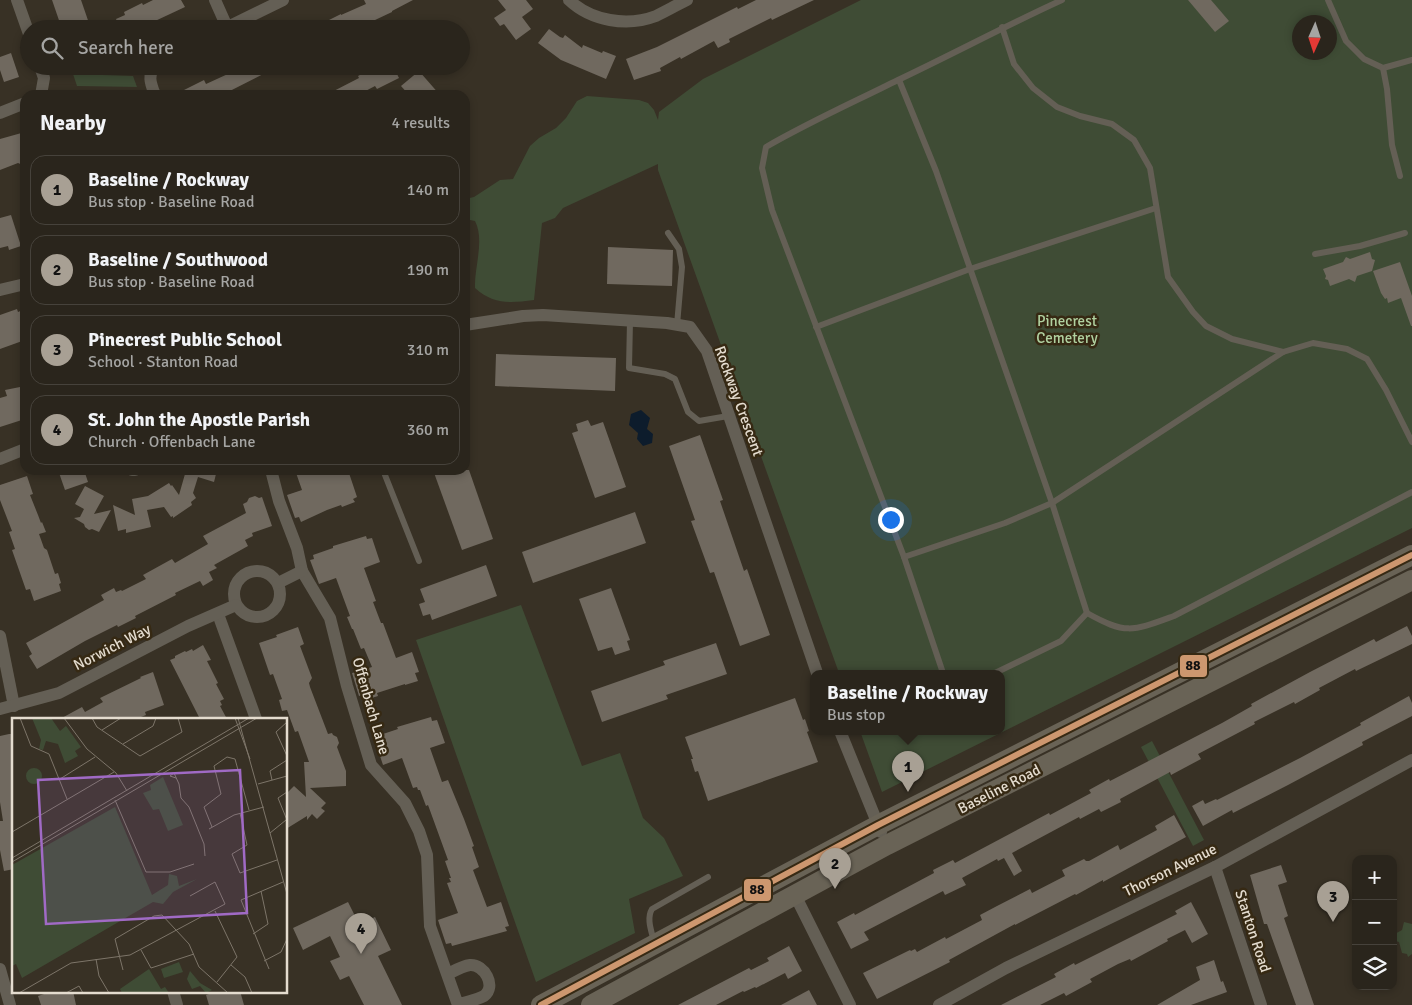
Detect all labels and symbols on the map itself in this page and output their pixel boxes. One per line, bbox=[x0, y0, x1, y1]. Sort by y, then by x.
north arrow bbox=[1292, 15, 1337, 60]
park label: Pinecrest Cemetery bbox=[1036, 312, 1098, 347]
street label: Rockway Crescent bbox=[711, 343, 767, 459]
your location bbox=[878, 507, 904, 533]
street label: Norwich Way bbox=[70, 620, 154, 674]
line badge: 88 bbox=[1179, 654, 1208, 678]
street label: Offenbach Lane bbox=[349, 655, 393, 757]
text: 88 bbox=[1185, 657, 1201, 674]
inset map bbox=[12, 718, 288, 992]
pin: 1 bbox=[892, 751, 924, 792]
street label: Baseline Road bbox=[955, 760, 1043, 818]
street label: Thorson Avenue bbox=[1120, 840, 1220, 900]
pin: 2 bbox=[819, 848, 851, 889]
line badge: 88 bbox=[743, 878, 772, 902]
text: 88 bbox=[749, 881, 765, 898]
pin: 3 bbox=[1317, 881, 1349, 922]
street label: Stanton Road bbox=[1231, 887, 1275, 975]
pin: 4 bbox=[345, 913, 377, 954]

